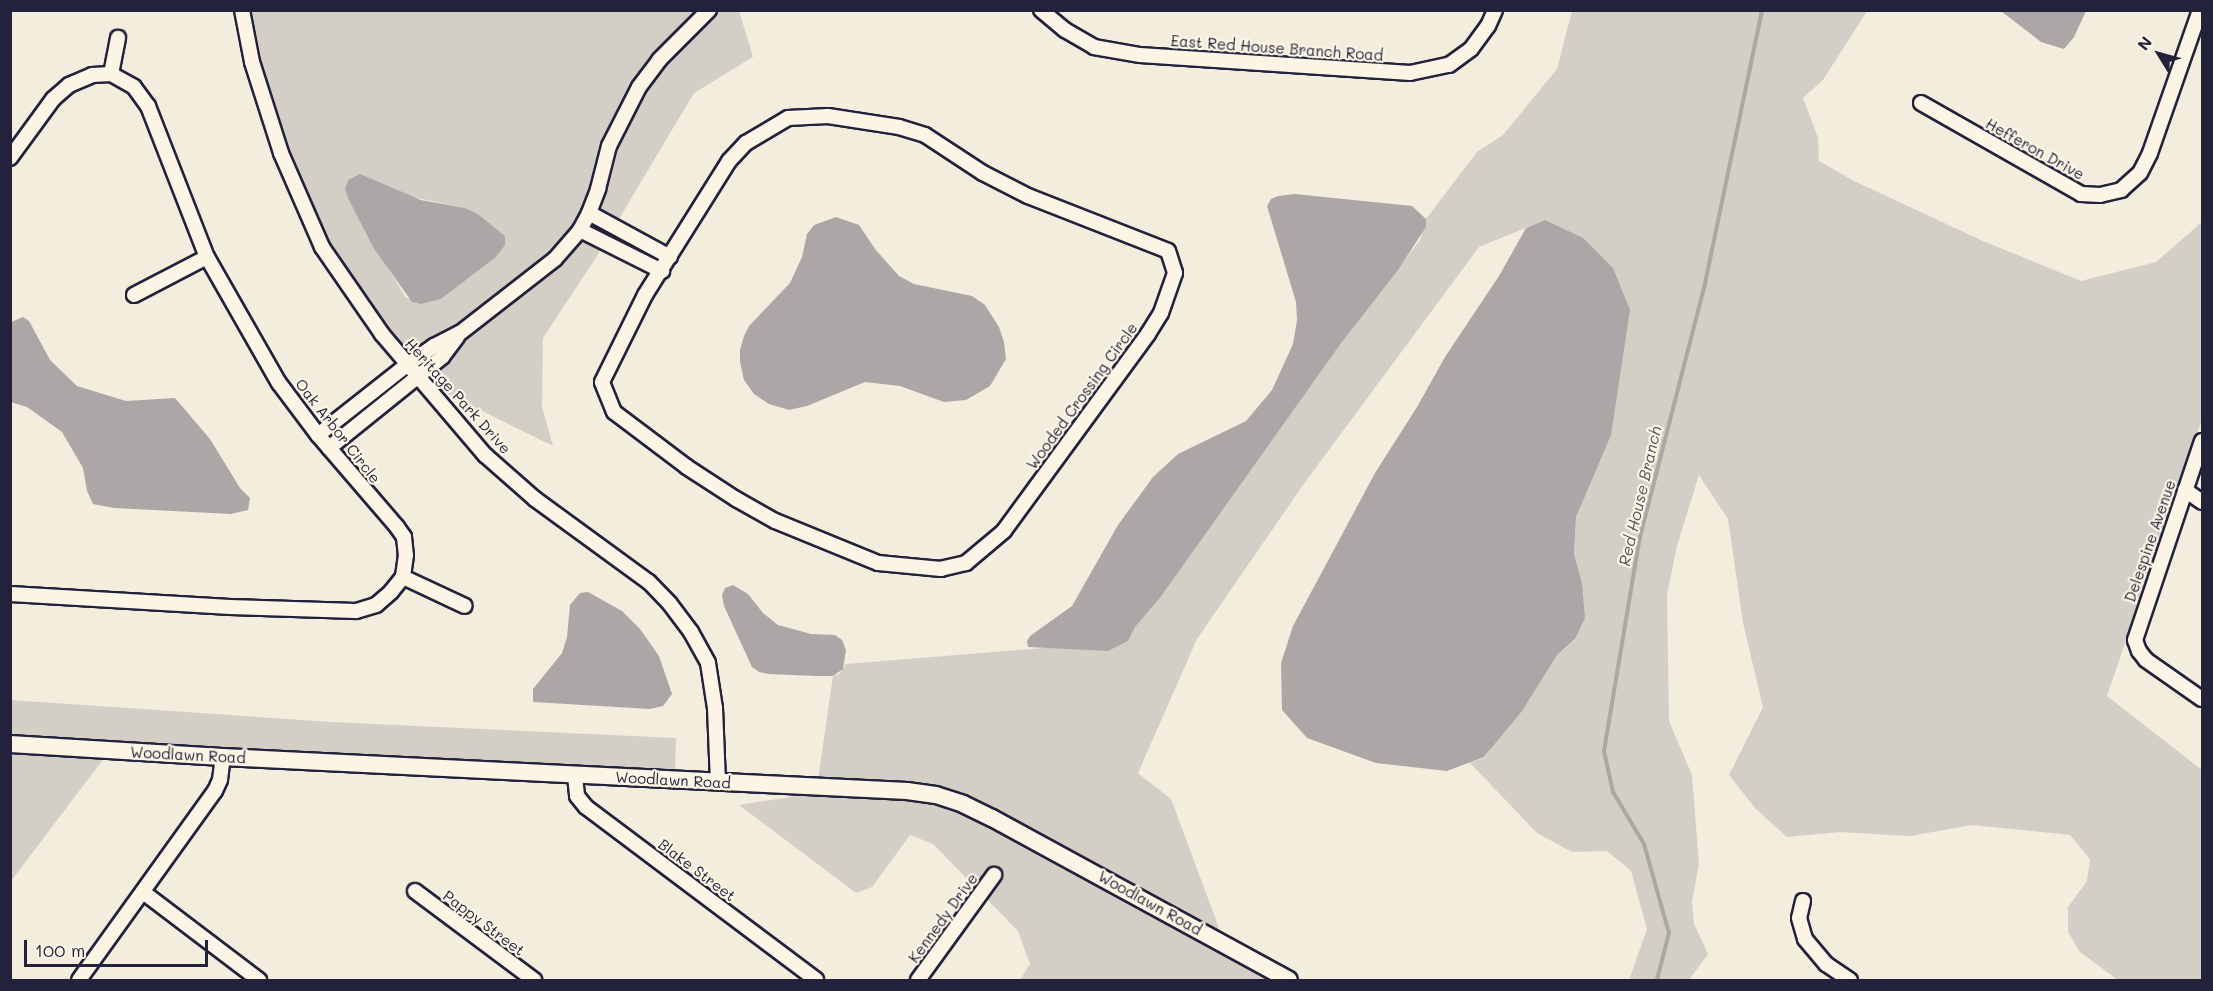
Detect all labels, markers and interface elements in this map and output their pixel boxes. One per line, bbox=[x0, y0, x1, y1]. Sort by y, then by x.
north arrow bbox=[2129, 24, 2189, 84]
street label: East Red House Branch Road bbox=[1170, 32, 1384, 64]
text: N bbox=[2132, 32, 2156, 54]
street label: Hefferon Drive bbox=[1982, 114, 2088, 184]
street label: Wooded Crossing Circle bbox=[1023, 319, 1141, 473]
street label: Heritage Park Drive bbox=[401, 335, 515, 457]
street label: Oak Arbor Circle bbox=[292, 375, 384, 487]
water label: Red House Branch bbox=[1615, 424, 1665, 568]
street label: Delespine Avenue bbox=[2121, 478, 2179, 604]
street label: Woodlawn Road bbox=[130, 743, 246, 767]
street label: Woodlawn Road bbox=[615, 768, 731, 792]
street label: Blake Street bbox=[655, 835, 739, 905]
street label: Woodlawn Road bbox=[1095, 867, 1205, 939]
street label: Kennedy Drive bbox=[905, 870, 981, 966]
street label: Pappy Street bbox=[440, 887, 528, 959]
scale bar bbox=[27, 928, 212, 966]
text: 100 m bbox=[35, 938, 85, 962]

